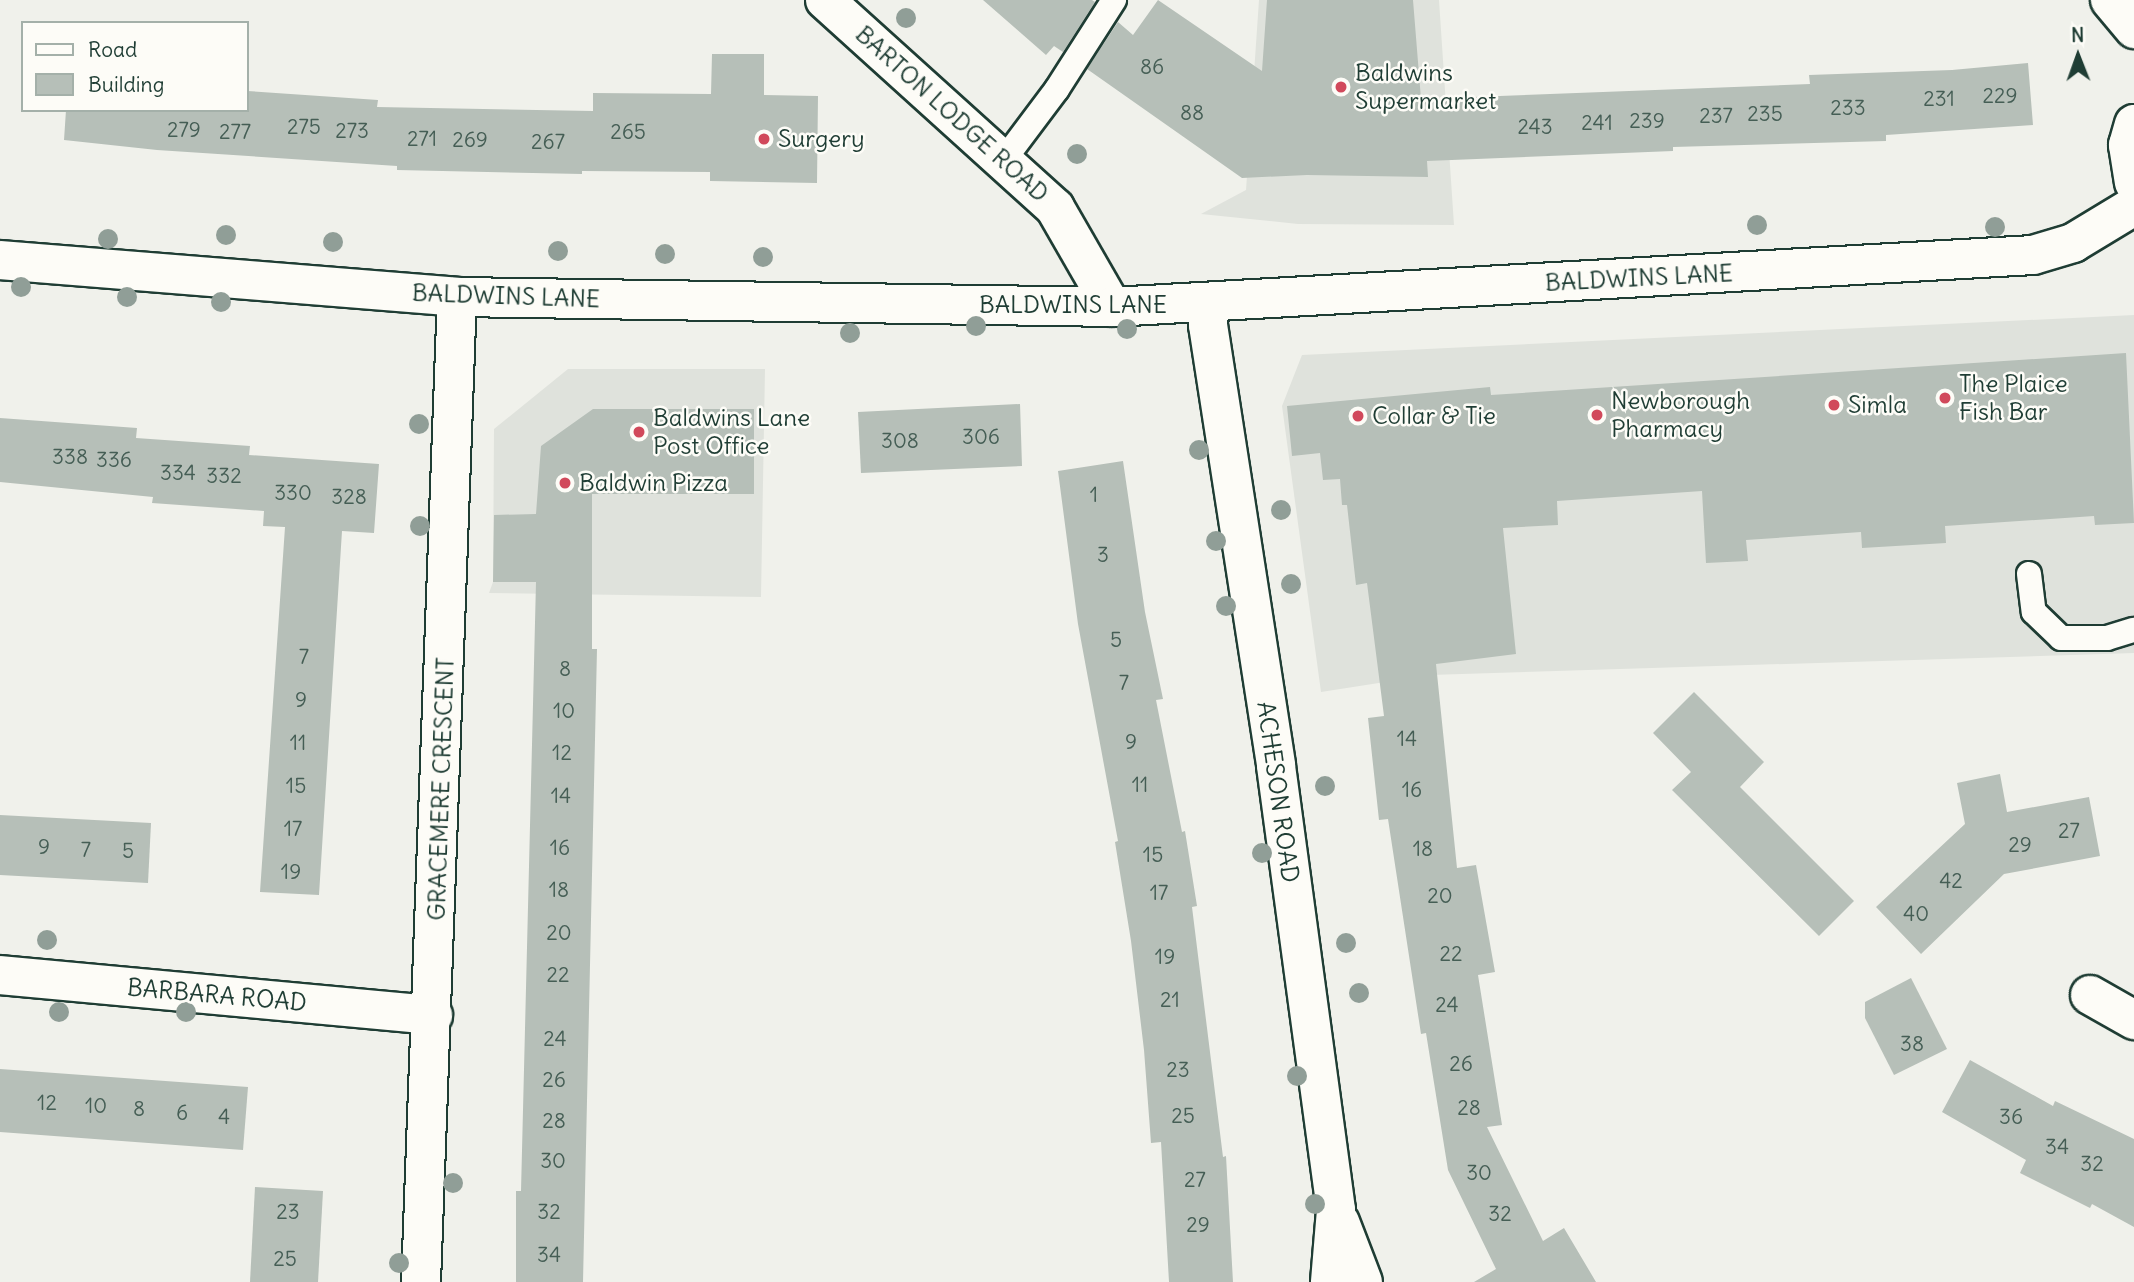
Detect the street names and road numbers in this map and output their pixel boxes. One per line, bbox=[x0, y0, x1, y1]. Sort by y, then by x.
street label: BARTON LODGE ROAD bbox=[850, 20, 1054, 208]
street label: BALDWINS LANE bbox=[1544, 259, 1734, 297]
street label: BALDWINS LANE bbox=[411, 278, 601, 314]
street label: BALDWINS LANE bbox=[979, 291, 1167, 319]
street label: GRACEMERE CRESCENT bbox=[422, 657, 460, 921]
street label: ACHESON ROAD bbox=[1251, 700, 1305, 884]
street label: BARBARA ROAD bbox=[126, 973, 308, 1017]

